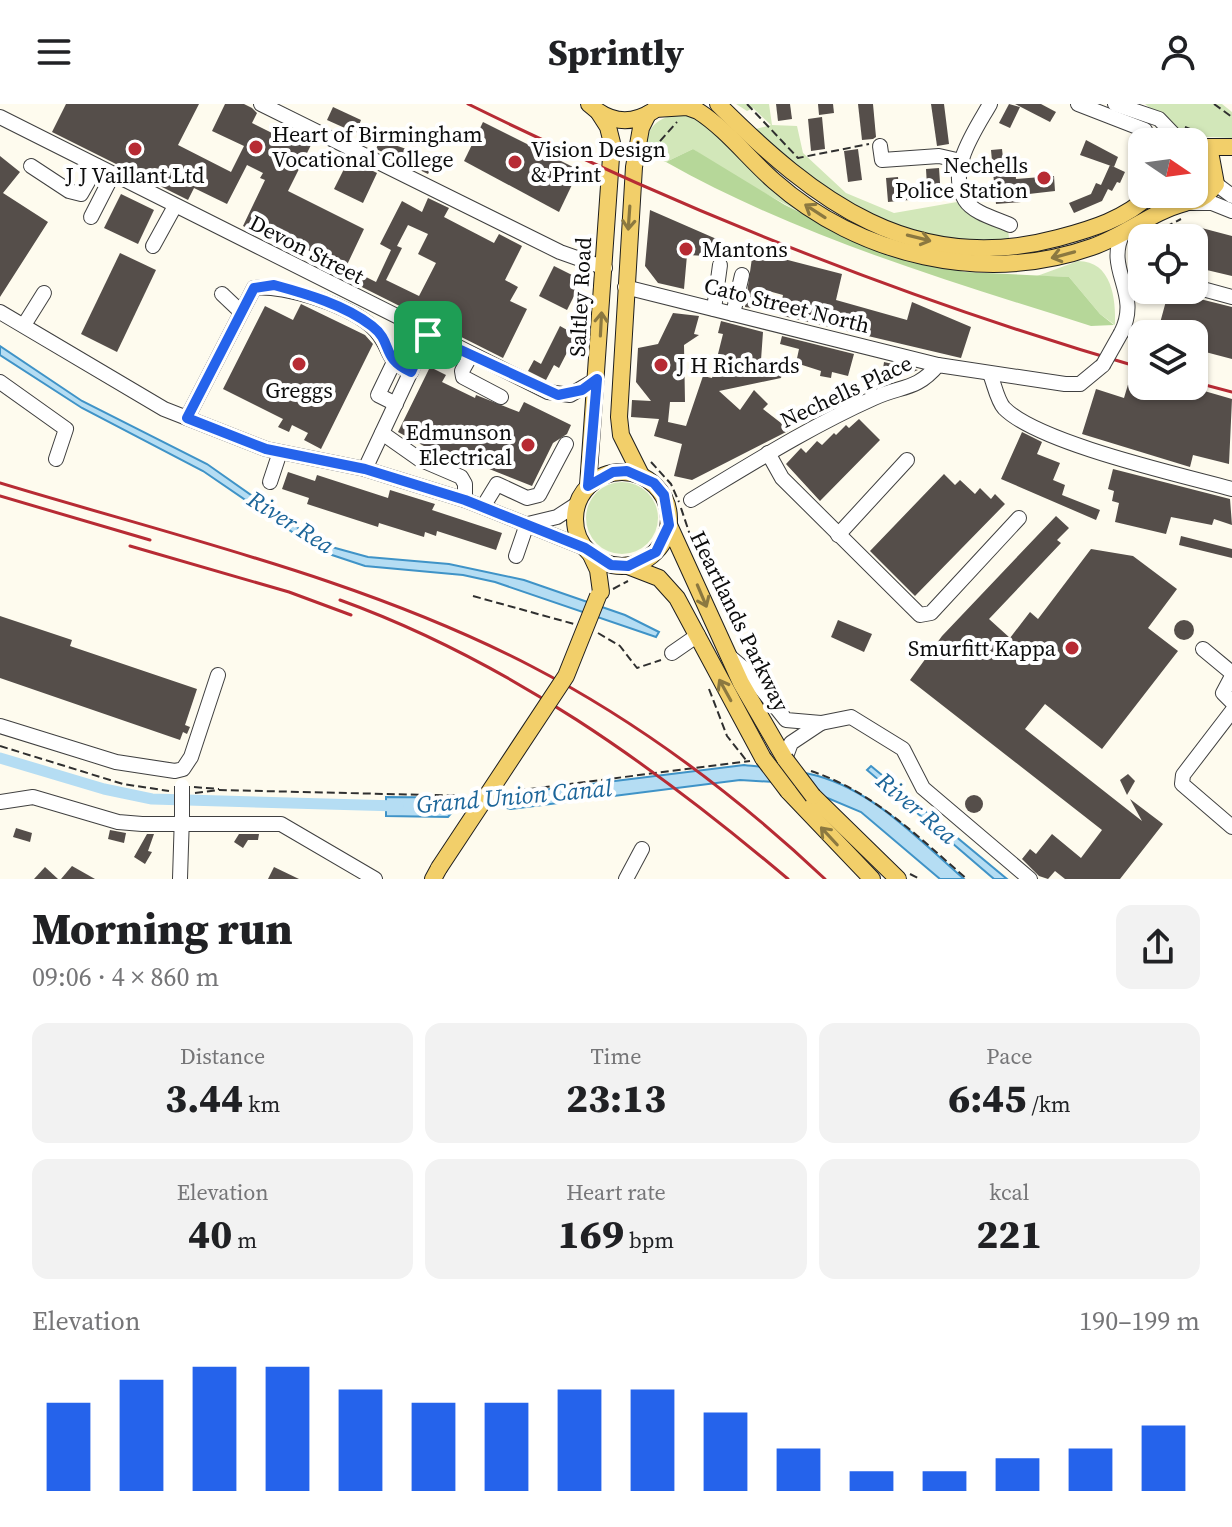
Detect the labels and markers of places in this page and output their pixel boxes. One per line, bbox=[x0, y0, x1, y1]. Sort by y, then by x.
place label: Heart of Birmingham Vocational College bbox=[272, 119, 483, 174]
place label: Vision Design & Print bbox=[531, 134, 666, 189]
marker: Heart of Birmingham Vocational College bbox=[247, 138, 265, 156]
marker: J J Vaillant Ltd bbox=[126, 140, 144, 158]
place label: Nechells Police Station bbox=[895, 150, 1028, 205]
marker: Vision Design & Print bbox=[506, 153, 524, 171]
place label: J J Vaillant Ltd bbox=[65, 160, 205, 190]
marker: Nechells Police Station bbox=[1035, 169, 1053, 187]
place label: Mantons bbox=[702, 234, 788, 264]
marker: Mantons bbox=[677, 240, 695, 258]
pin bbox=[394, 301, 462, 369]
place label: J H Richards bbox=[676, 350, 800, 380]
marker: Greggs bbox=[290, 355, 308, 373]
marker: J H Richards bbox=[652, 356, 670, 374]
place label: Greggs bbox=[265, 375, 333, 405]
place label: Edmunson Electrical bbox=[405, 417, 512, 472]
marker: Edmunson Electrical bbox=[519, 436, 537, 454]
place label: Smurfitt Kappa bbox=[908, 633, 1057, 663]
marker: Smurfitt Kappa bbox=[1063, 639, 1081, 657]

